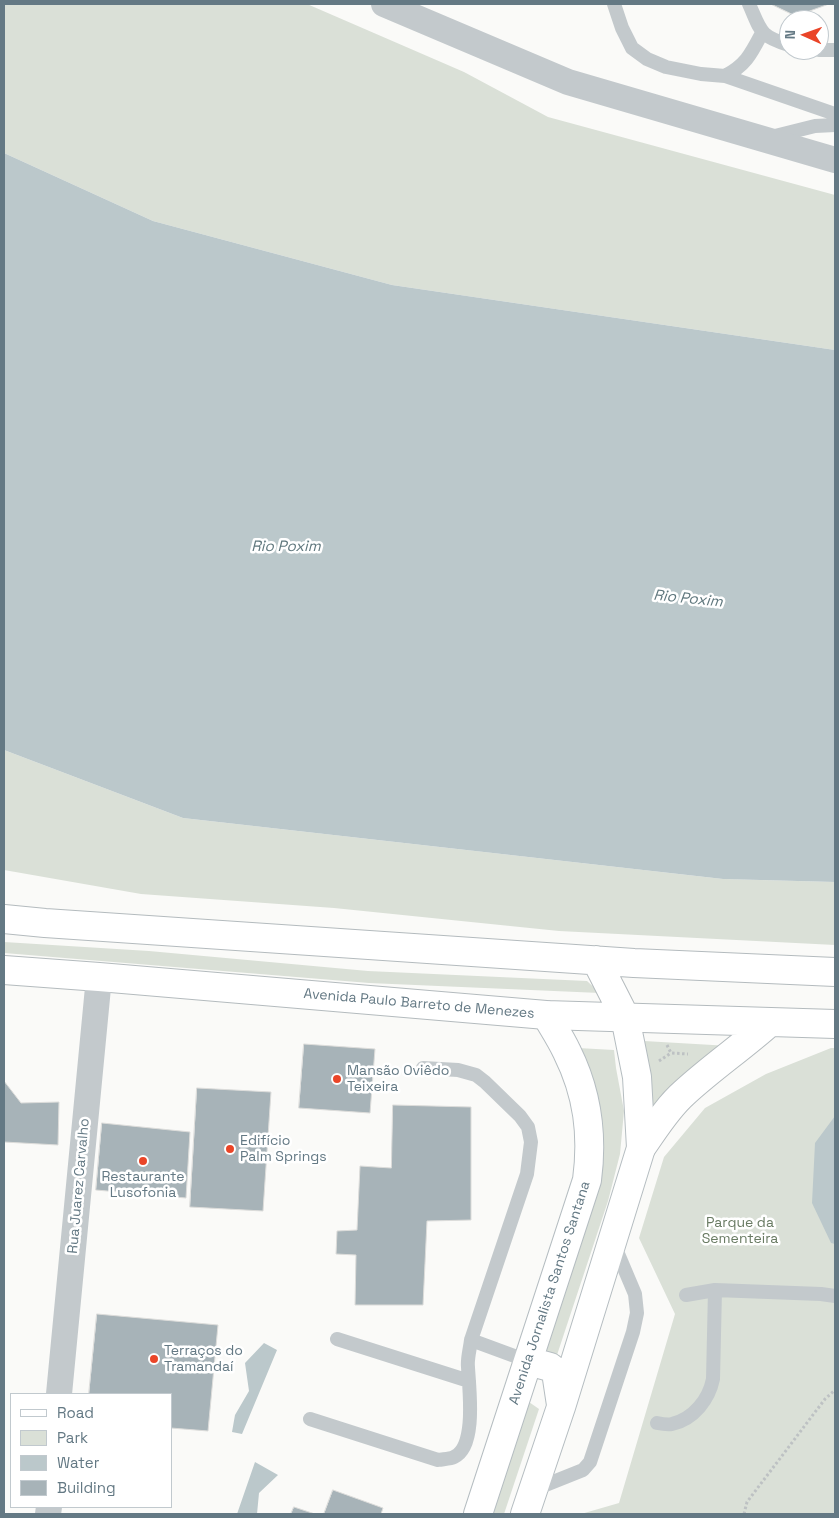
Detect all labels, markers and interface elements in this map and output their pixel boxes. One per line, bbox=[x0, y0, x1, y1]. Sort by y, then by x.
north arrow bbox=[779, 10, 829, 60]
text: N bbox=[781, 30, 799, 40]
water label: Rio Poxim bbox=[251, 538, 321, 556]
water label: Rio Poxim bbox=[653, 586, 723, 612]
street label: Avenida Paulo Barreto de Menezes bbox=[303, 986, 535, 1022]
place label: Mansão Oviêdo Teixeira bbox=[347, 1063, 449, 1096]
marker: Mansão Oviêdo Teixeira bbox=[331, 1073, 343, 1085]
street label: Rua Juarez Carvalho bbox=[65, 1118, 93, 1254]
place label: Edifício Palm Springs bbox=[240, 1133, 327, 1166]
marker: Edifício Palm Springs bbox=[224, 1143, 236, 1155]
marker: Restaurante Lusofonia bbox=[137, 1155, 149, 1167]
place label: Restaurante Lusofonia bbox=[101, 1169, 185, 1202]
street label: Avenida Jornalista Santos Santana bbox=[506, 1179, 594, 1407]
park label: Parque da Sementeira bbox=[702, 1215, 778, 1248]
place label: Terraços do Tramandaí bbox=[164, 1343, 243, 1375]
marker: Terraços do Tramandaí bbox=[148, 1353, 160, 1365]
legend bbox=[10, 1393, 172, 1508]
text: Road bbox=[57, 1403, 94, 1422]
text: Park bbox=[57, 1428, 88, 1447]
text: Water bbox=[57, 1453, 99, 1472]
text: Building bbox=[57, 1478, 116, 1497]

